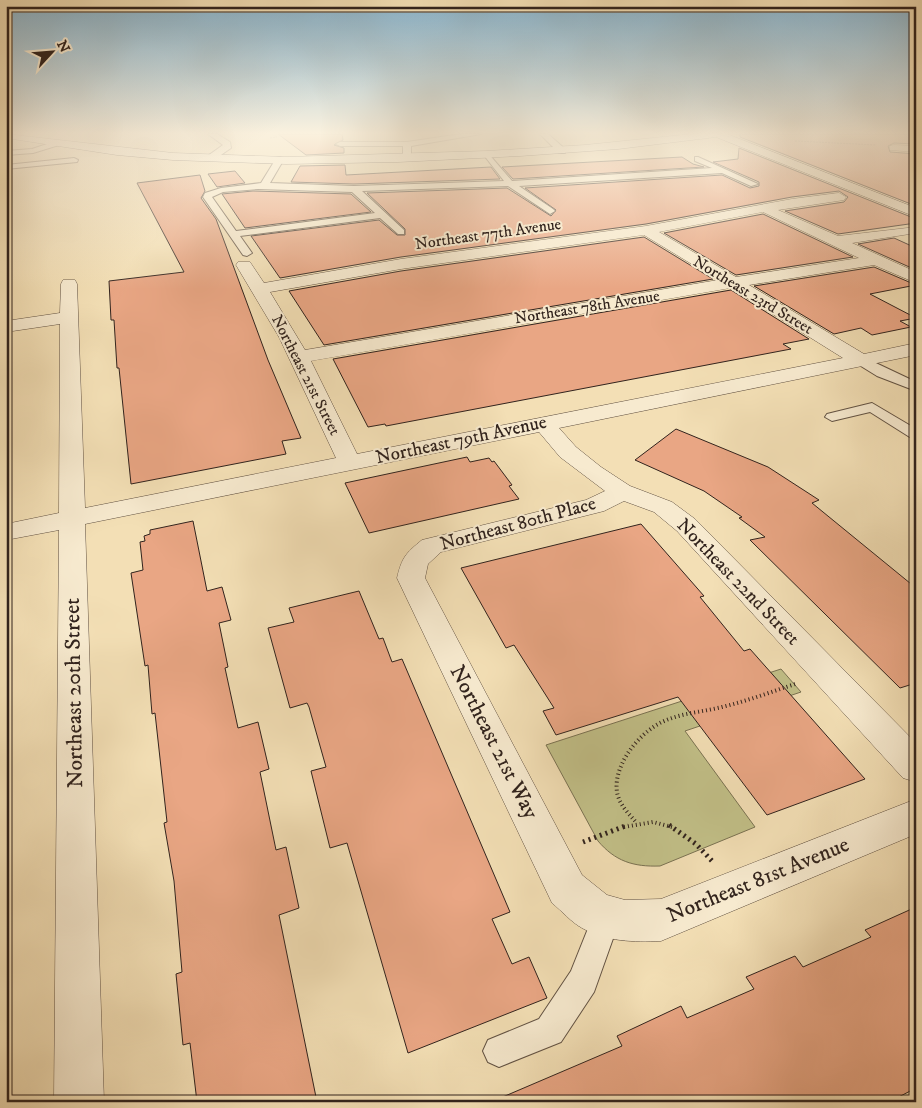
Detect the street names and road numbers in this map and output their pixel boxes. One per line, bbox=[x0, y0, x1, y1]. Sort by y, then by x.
street label: Northeast 77th Avenue bbox=[414, 214, 563, 254]
street label: Northeast 23rd Street bbox=[689, 251, 817, 339]
street label: Northeast 78th Avenue bbox=[513, 286, 661, 328]
street label: Northeast 21st Street bbox=[267, 311, 345, 439]
street label: Northeast 79th Avenue bbox=[373, 411, 549, 469]
street label: Northeast 80th Place bbox=[438, 492, 599, 556]
street label: Northeast 22nd Street bbox=[672, 514, 804, 650]
street label: Northeast 20th Street bbox=[59, 598, 89, 788]
street label: Northeast 21st Way bbox=[444, 661, 545, 824]
street label: Northeast 81st Avenue bbox=[663, 831, 853, 929]

